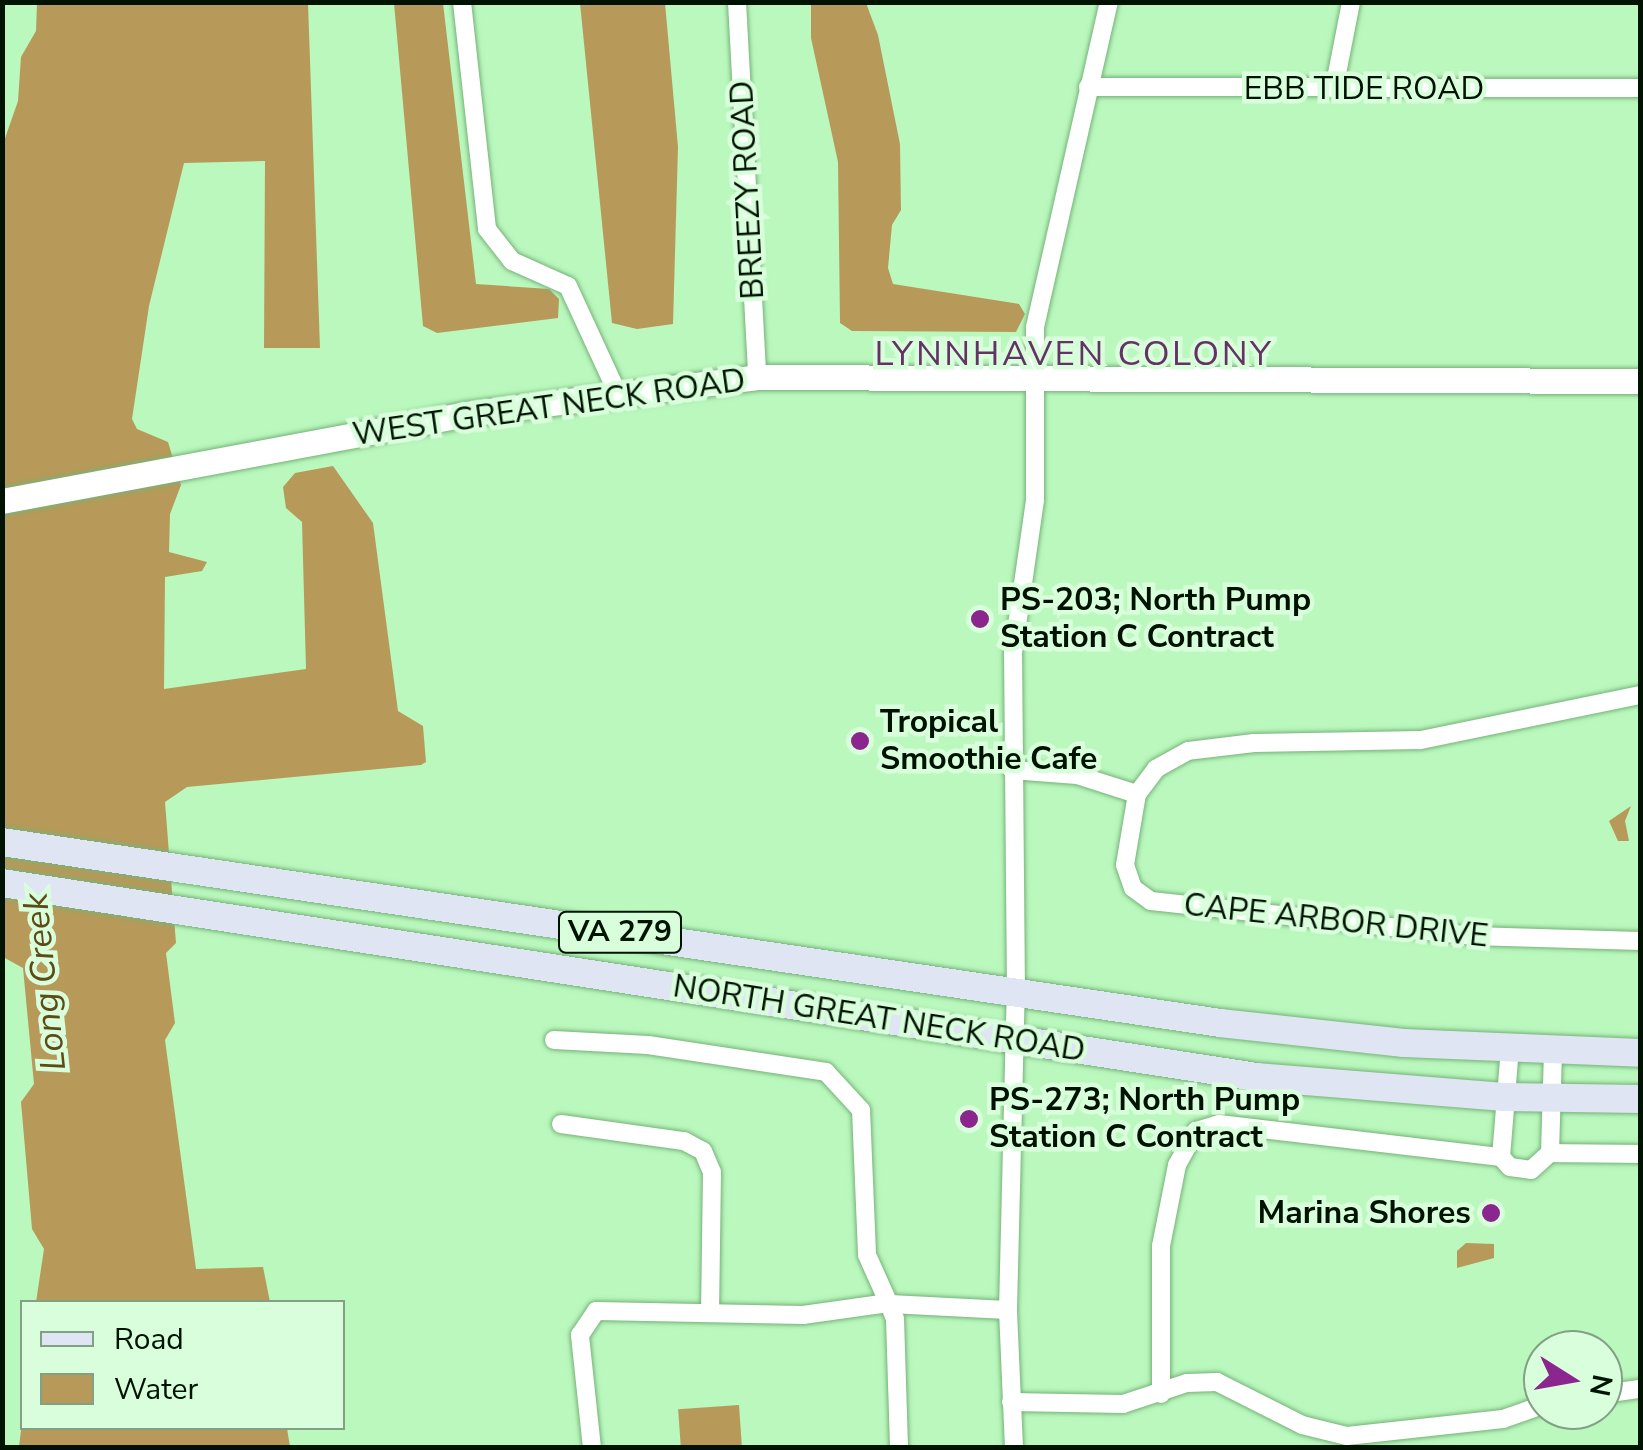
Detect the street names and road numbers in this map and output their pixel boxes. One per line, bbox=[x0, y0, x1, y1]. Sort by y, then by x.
street label: EBB TIDE ROAD bbox=[1244, 70, 1484, 108]
street label: BREEZY ROAD bbox=[723, 80, 773, 300]
street label: WEST GREAT NECK ROAD bbox=[350, 361, 748, 455]
street label: CAPE ARBOR DRIVE bbox=[1182, 886, 1490, 956]
road number: VA 279 bbox=[558, 907, 682, 957]
street label: NORTH GREAT NECK ROAD bbox=[670, 967, 1088, 1071]

